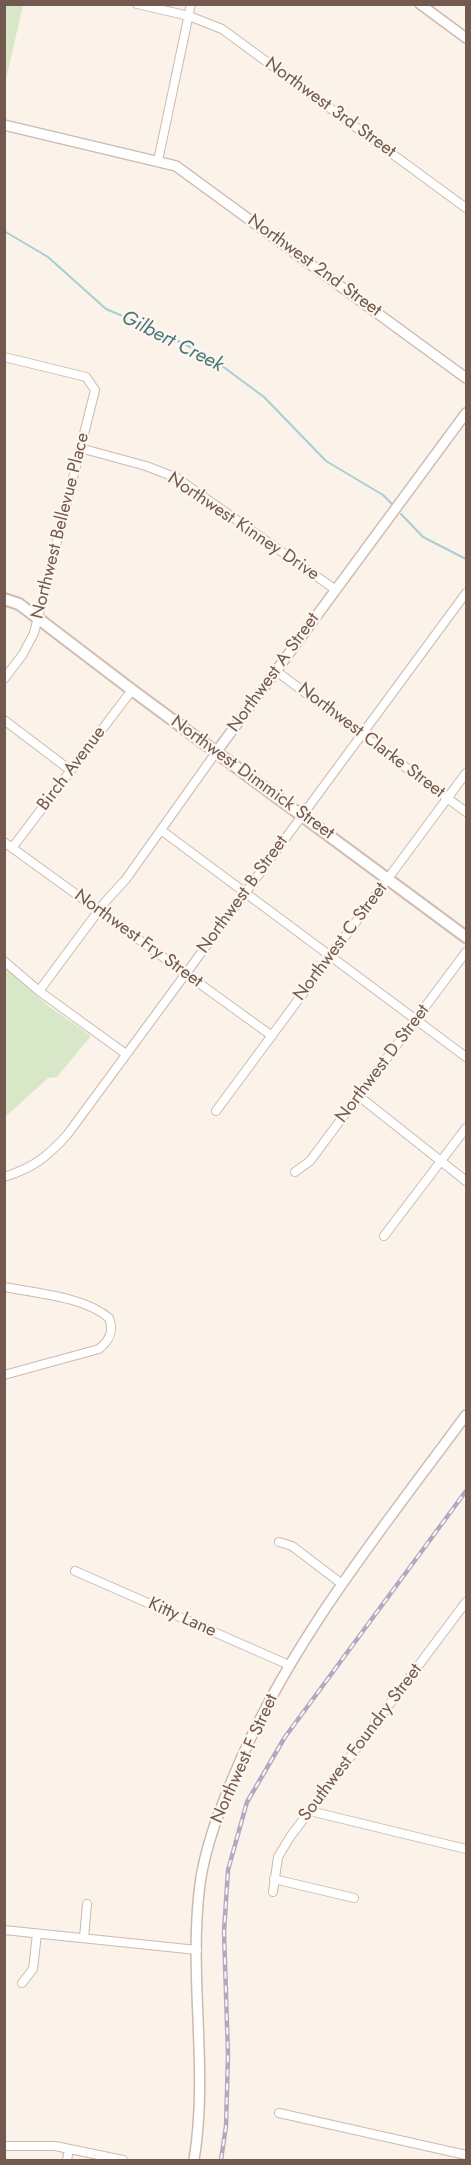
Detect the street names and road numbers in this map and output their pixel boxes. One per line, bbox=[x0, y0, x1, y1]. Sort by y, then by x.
street label: Northwest 3rd Street bbox=[260, 53, 400, 163]
street label: Northwest 2nd Street bbox=[243, 210, 385, 322]
street label: Northwest Bellevue Place bbox=[27, 431, 95, 621]
street label: Northwest Kinney Drive bbox=[163, 468, 323, 586]
street label: Northwest A Street bbox=[224, 609, 324, 737]
street label: Northwest Clarke Street bbox=[293, 679, 449, 803]
street label: Northwest Dimmick Street bbox=[166, 712, 338, 844]
street label: Birch Avenue bbox=[33, 723, 111, 815]
street label: Northwest B Street bbox=[193, 832, 293, 958]
street label: Northwest C Street bbox=[289, 879, 393, 1005]
street label: Northwest Fry Street bbox=[70, 885, 206, 993]
street label: Northwest D Street bbox=[332, 1001, 434, 1127]
street label: Kitty Lane bbox=[145, 1593, 219, 1643]
street label: Southwest Foundry Street bbox=[295, 1660, 427, 1826]
street label: Northwest F Street bbox=[207, 1691, 283, 1827]

